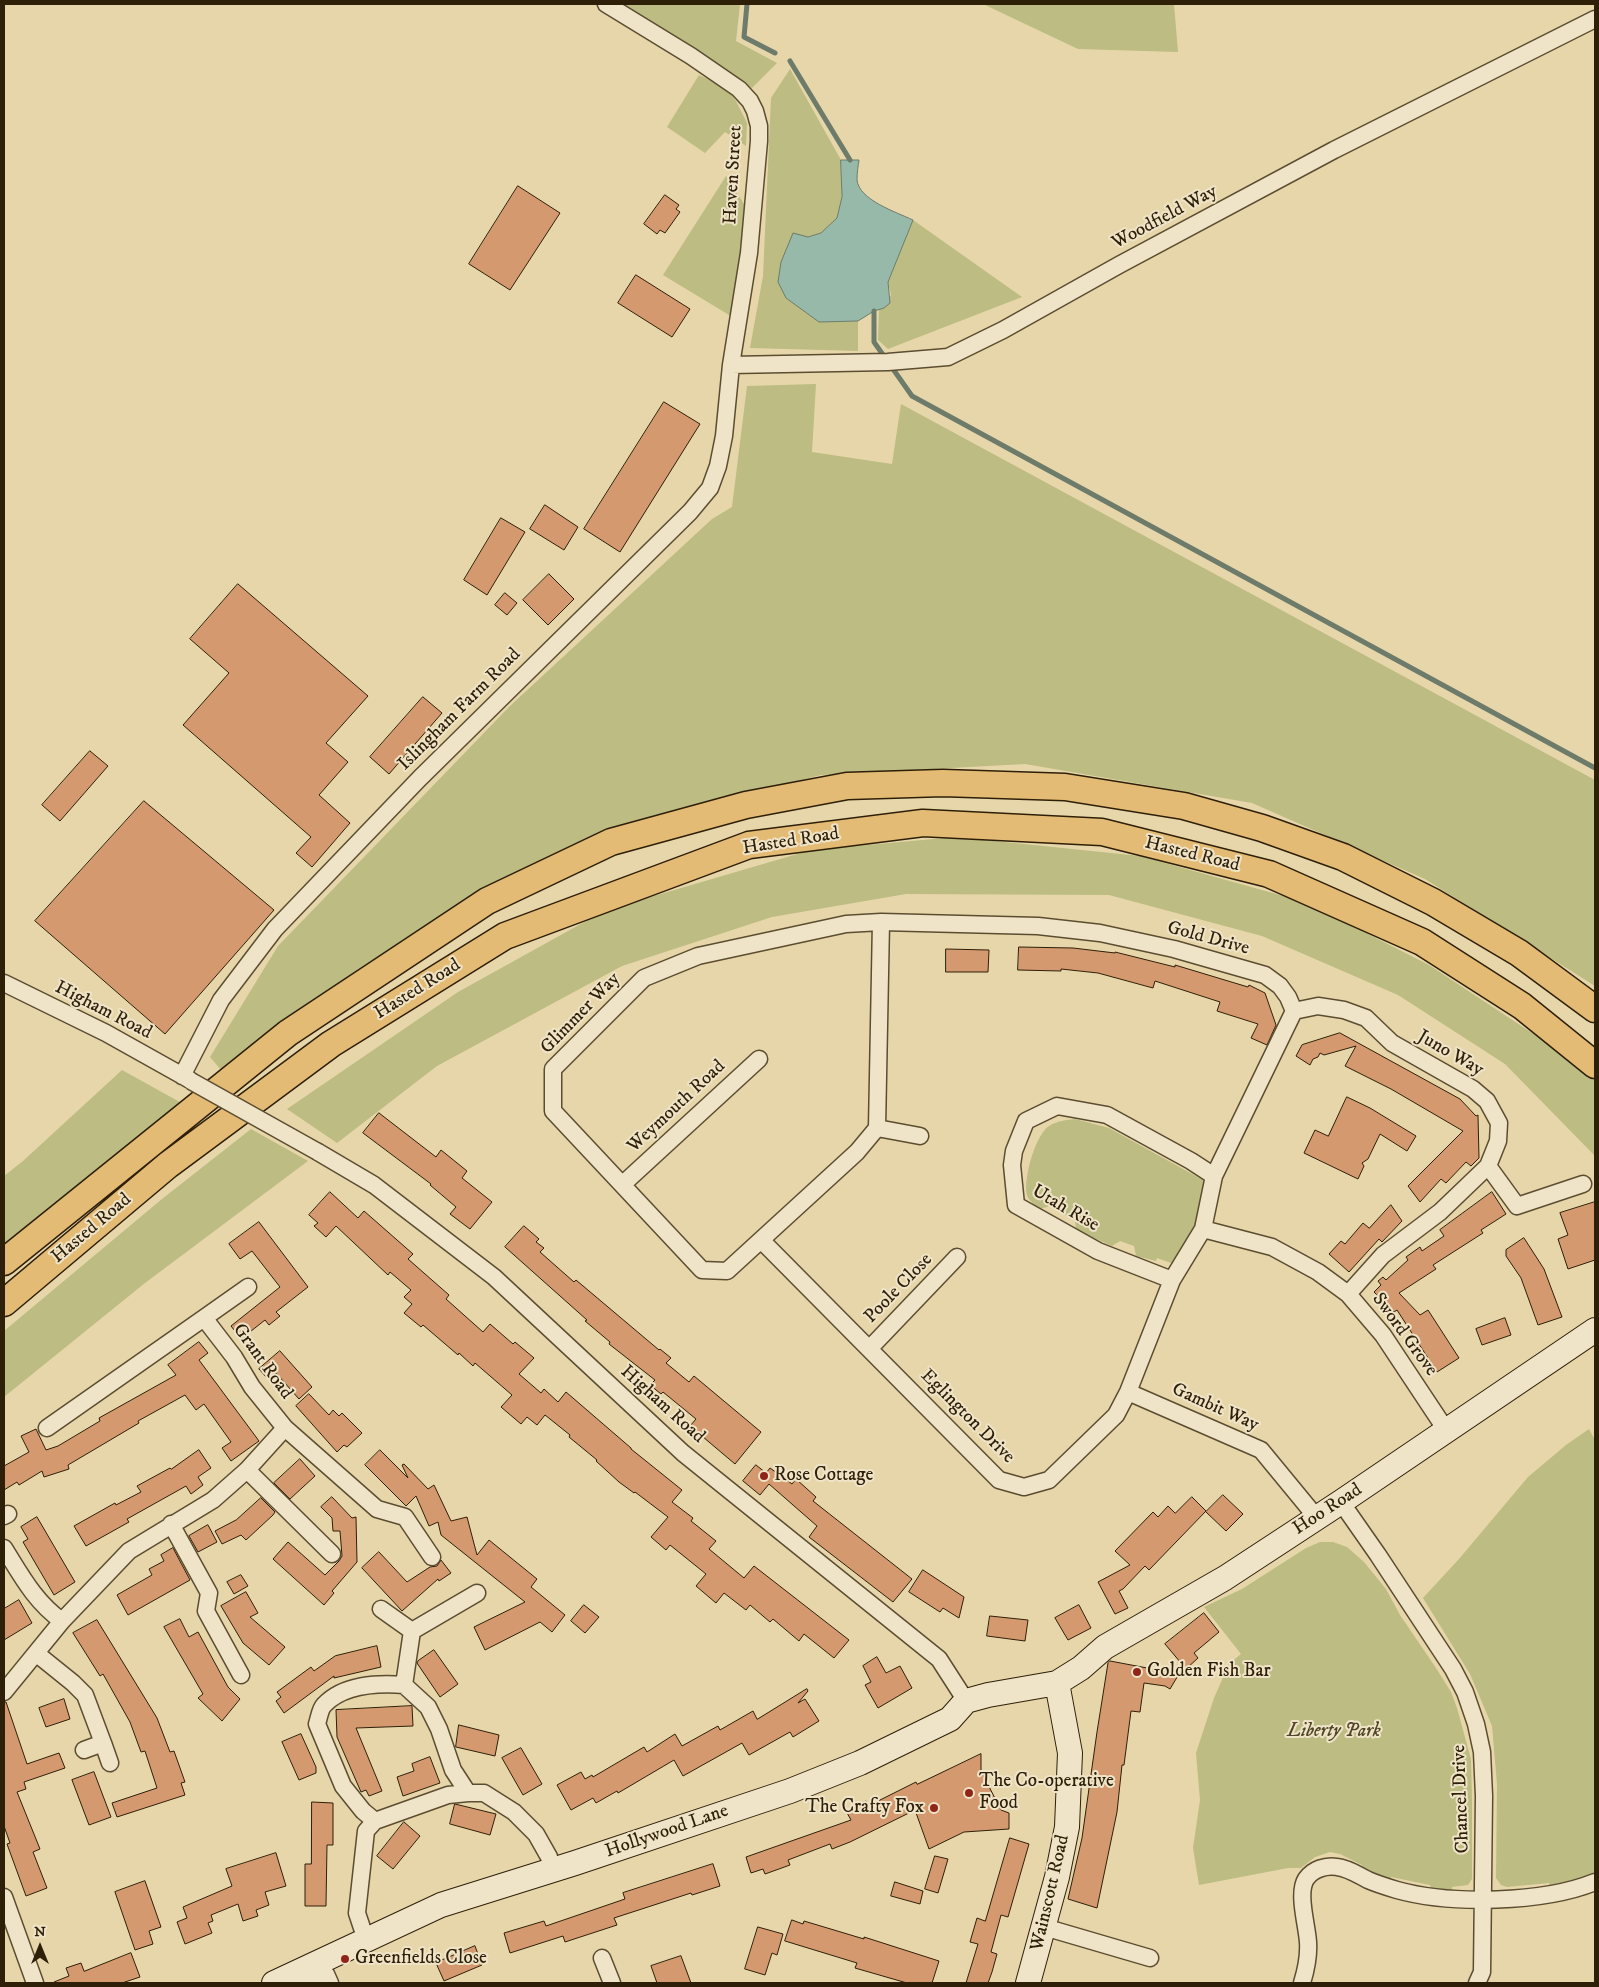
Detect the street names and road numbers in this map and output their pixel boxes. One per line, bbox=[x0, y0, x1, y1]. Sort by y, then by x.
street label: Haven Street bbox=[720, 125, 748, 225]
street label: Woodfield Way bbox=[1109, 181, 1221, 255]
street label: Islingham Farm Road bbox=[394, 644, 526, 776]
street label: Hasted Road bbox=[741, 823, 841, 861]
street label: Hasted Road bbox=[1142, 832, 1242, 878]
street label: Gold Drive bbox=[1164, 917, 1252, 961]
street label: Hasted Road bbox=[371, 955, 465, 1025]
street label: Glimmer Way bbox=[536, 968, 626, 1060]
street label: Higham Road bbox=[51, 977, 155, 1045]
street label: Juno Way bbox=[1413, 1026, 1487, 1082]
street label: Weymouth Road bbox=[623, 1056, 731, 1158]
street label: Utah Rise bbox=[1027, 1181, 1103, 1237]
street label: Hasted Road bbox=[47, 1189, 137, 1269]
street label: Poole Close bbox=[860, 1249, 938, 1329]
street label: Sword Grove bbox=[1366, 1289, 1442, 1381]
street label: Grant Road bbox=[227, 1320, 297, 1404]
street label: Higham Road bbox=[615, 1361, 709, 1449]
street label: Eglington Drive bbox=[915, 1365, 1019, 1469]
street label: Gambit Way bbox=[1168, 1379, 1262, 1437]
street label: Hoo Road bbox=[1289, 1479, 1367, 1541]
street label: Chancel Drive bbox=[1449, 1744, 1475, 1854]
street label: Hollywood Lane bbox=[602, 1800, 732, 1864]
street label: Wainscott Road bbox=[1027, 1833, 1075, 1953]

